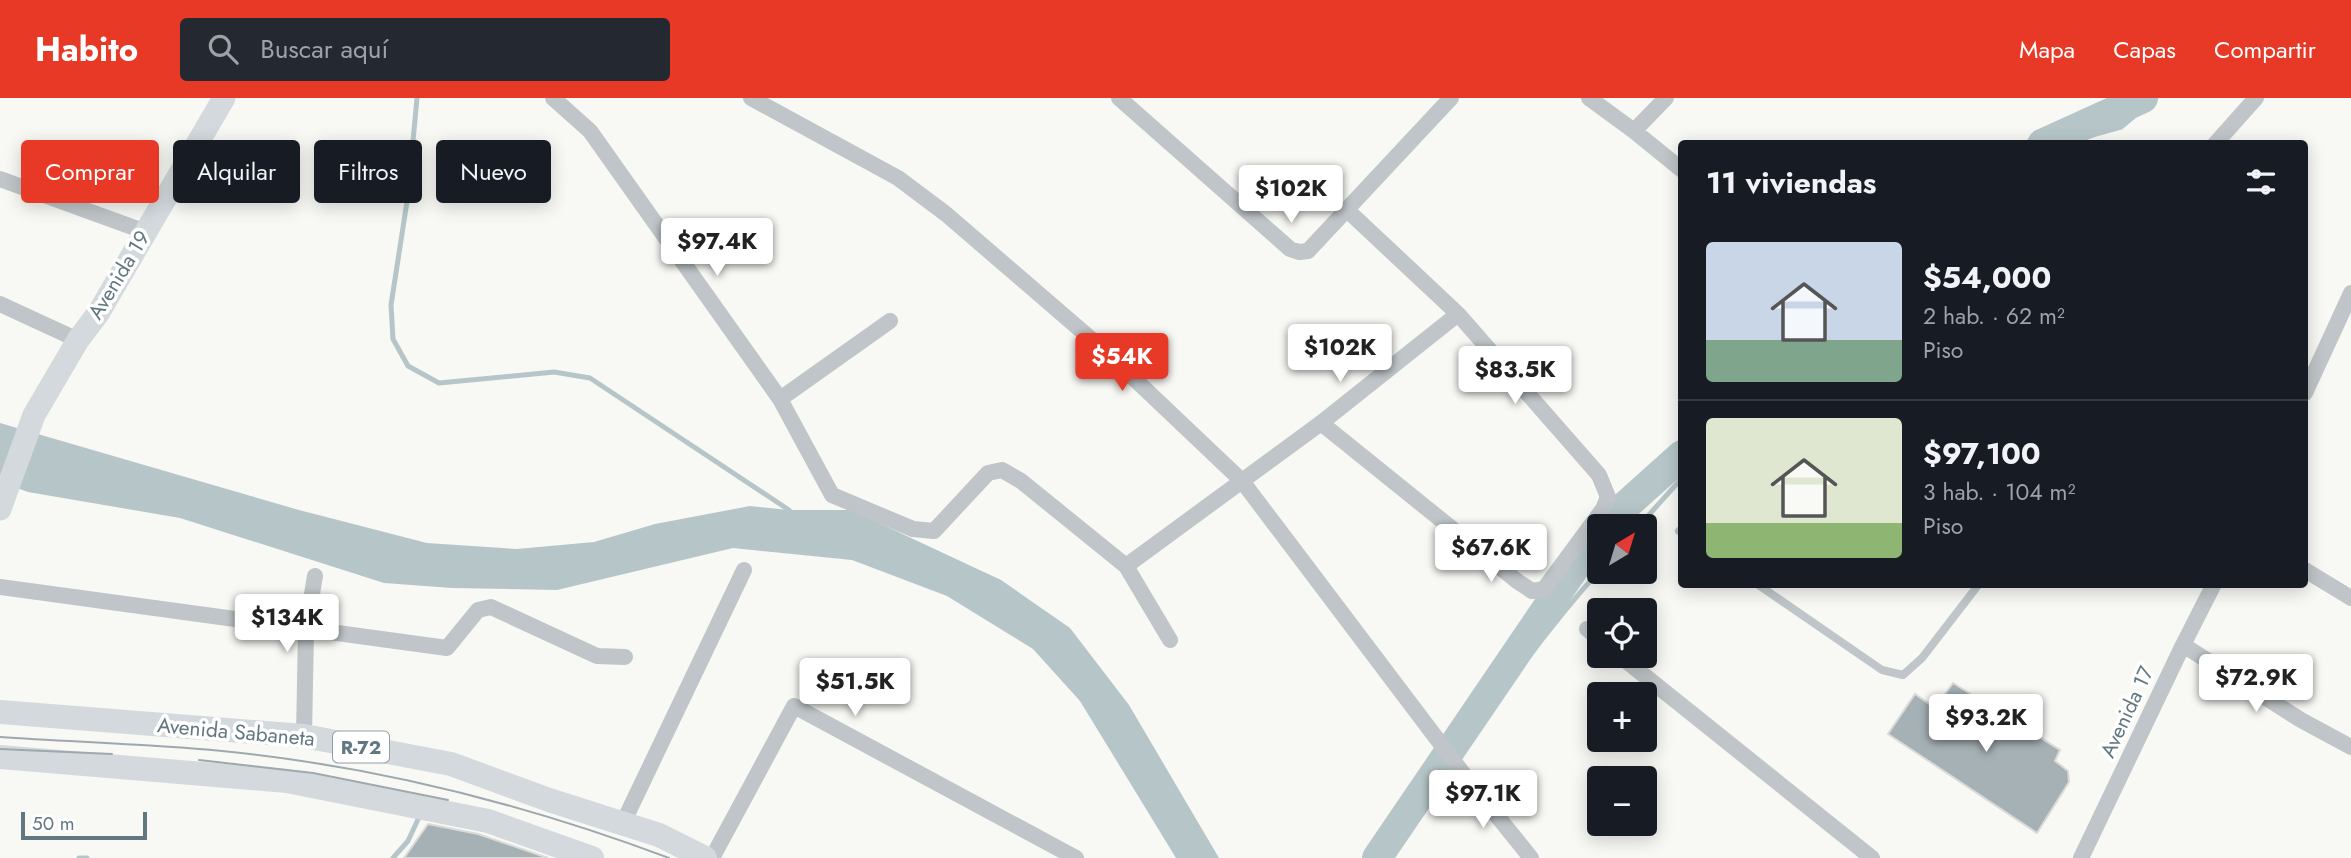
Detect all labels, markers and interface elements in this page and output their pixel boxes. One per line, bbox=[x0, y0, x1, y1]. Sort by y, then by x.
search box bbox=[180, 18, 670, 81]
text: Habito bbox=[35, 26, 138, 73]
icon: search bbox=[204, 30, 242, 68]
text: Buscar aquí bbox=[260, 30, 388, 68]
text: Mapa bbox=[2019, 32, 2075, 67]
text: Capas bbox=[2113, 32, 2176, 67]
text: Compartir bbox=[2214, 32, 2316, 67]
chip: Comprar bbox=[21, 140, 159, 203]
chip: Alquilar bbox=[173, 140, 300, 203]
chip: Filtros bbox=[314, 140, 422, 203]
chip: Nuevo bbox=[436, 140, 551, 203]
text: 11 viviendas bbox=[1706, 161, 1877, 204]
icon: filters bbox=[2242, 163, 2280, 201]
pin: $102K bbox=[1242, 166, 1340, 225]
text: $102K bbox=[1255, 171, 1327, 205]
pin: $97.4K bbox=[660, 218, 774, 278]
text: $97.4K bbox=[677, 224, 757, 258]
street label: Avenida 19 bbox=[81, 225, 157, 325]
text: $54,000 bbox=[1923, 256, 2051, 299]
icon: home bbox=[1762, 270, 1846, 354]
text: 2 hab. · 62 m² bbox=[1923, 299, 2065, 333]
pin: $102K bbox=[1291, 324, 1389, 384]
text: $102K bbox=[1304, 330, 1376, 364]
text: Piso bbox=[1923, 333, 1963, 367]
pin: $54K bbox=[1081, 334, 1163, 393]
text: $54K bbox=[1091, 339, 1153, 373]
pin: $83.5K bbox=[1458, 346, 1572, 406]
text: $83.5K bbox=[1475, 352, 1555, 386]
text: $97,100 bbox=[1923, 432, 2041, 475]
icon: home bbox=[1762, 446, 1846, 530]
text: 3 hab. · 104 m² bbox=[1923, 475, 2076, 509]
text: Piso bbox=[1923, 509, 1963, 543]
north arrow bbox=[1587, 514, 1657, 584]
map controls bbox=[1587, 514, 1657, 836]
pin: $67.6K bbox=[1434, 524, 1548, 584]
text: $67.6K bbox=[1451, 530, 1531, 564]
pin: $134K bbox=[238, 594, 336, 654]
button: locate bbox=[1587, 598, 1657, 668]
text: $134K bbox=[251, 600, 323, 634]
pin: $72.9K bbox=[2199, 654, 2313, 714]
pin: $51.5K bbox=[798, 658, 912, 718]
text: $72.9K bbox=[2215, 660, 2297, 694]
street label: Avenida 17 bbox=[2093, 661, 2161, 763]
text: $51.5K bbox=[815, 664, 895, 698]
button: + bbox=[1587, 682, 1657, 752]
pin: $93.2K bbox=[1929, 694, 2043, 754]
text: $93.2K bbox=[1945, 700, 2027, 734]
street label: Avenida Sabaneta bbox=[156, 710, 316, 754]
road number: R-72 bbox=[333, 732, 389, 762]
button: − bbox=[1587, 766, 1657, 836]
pin: $97.1K bbox=[1426, 770, 1540, 830]
text: $97.1K bbox=[1445, 776, 1521, 810]
scale bar bbox=[21, 809, 147, 841]
text: 50 m bbox=[32, 810, 75, 837]

